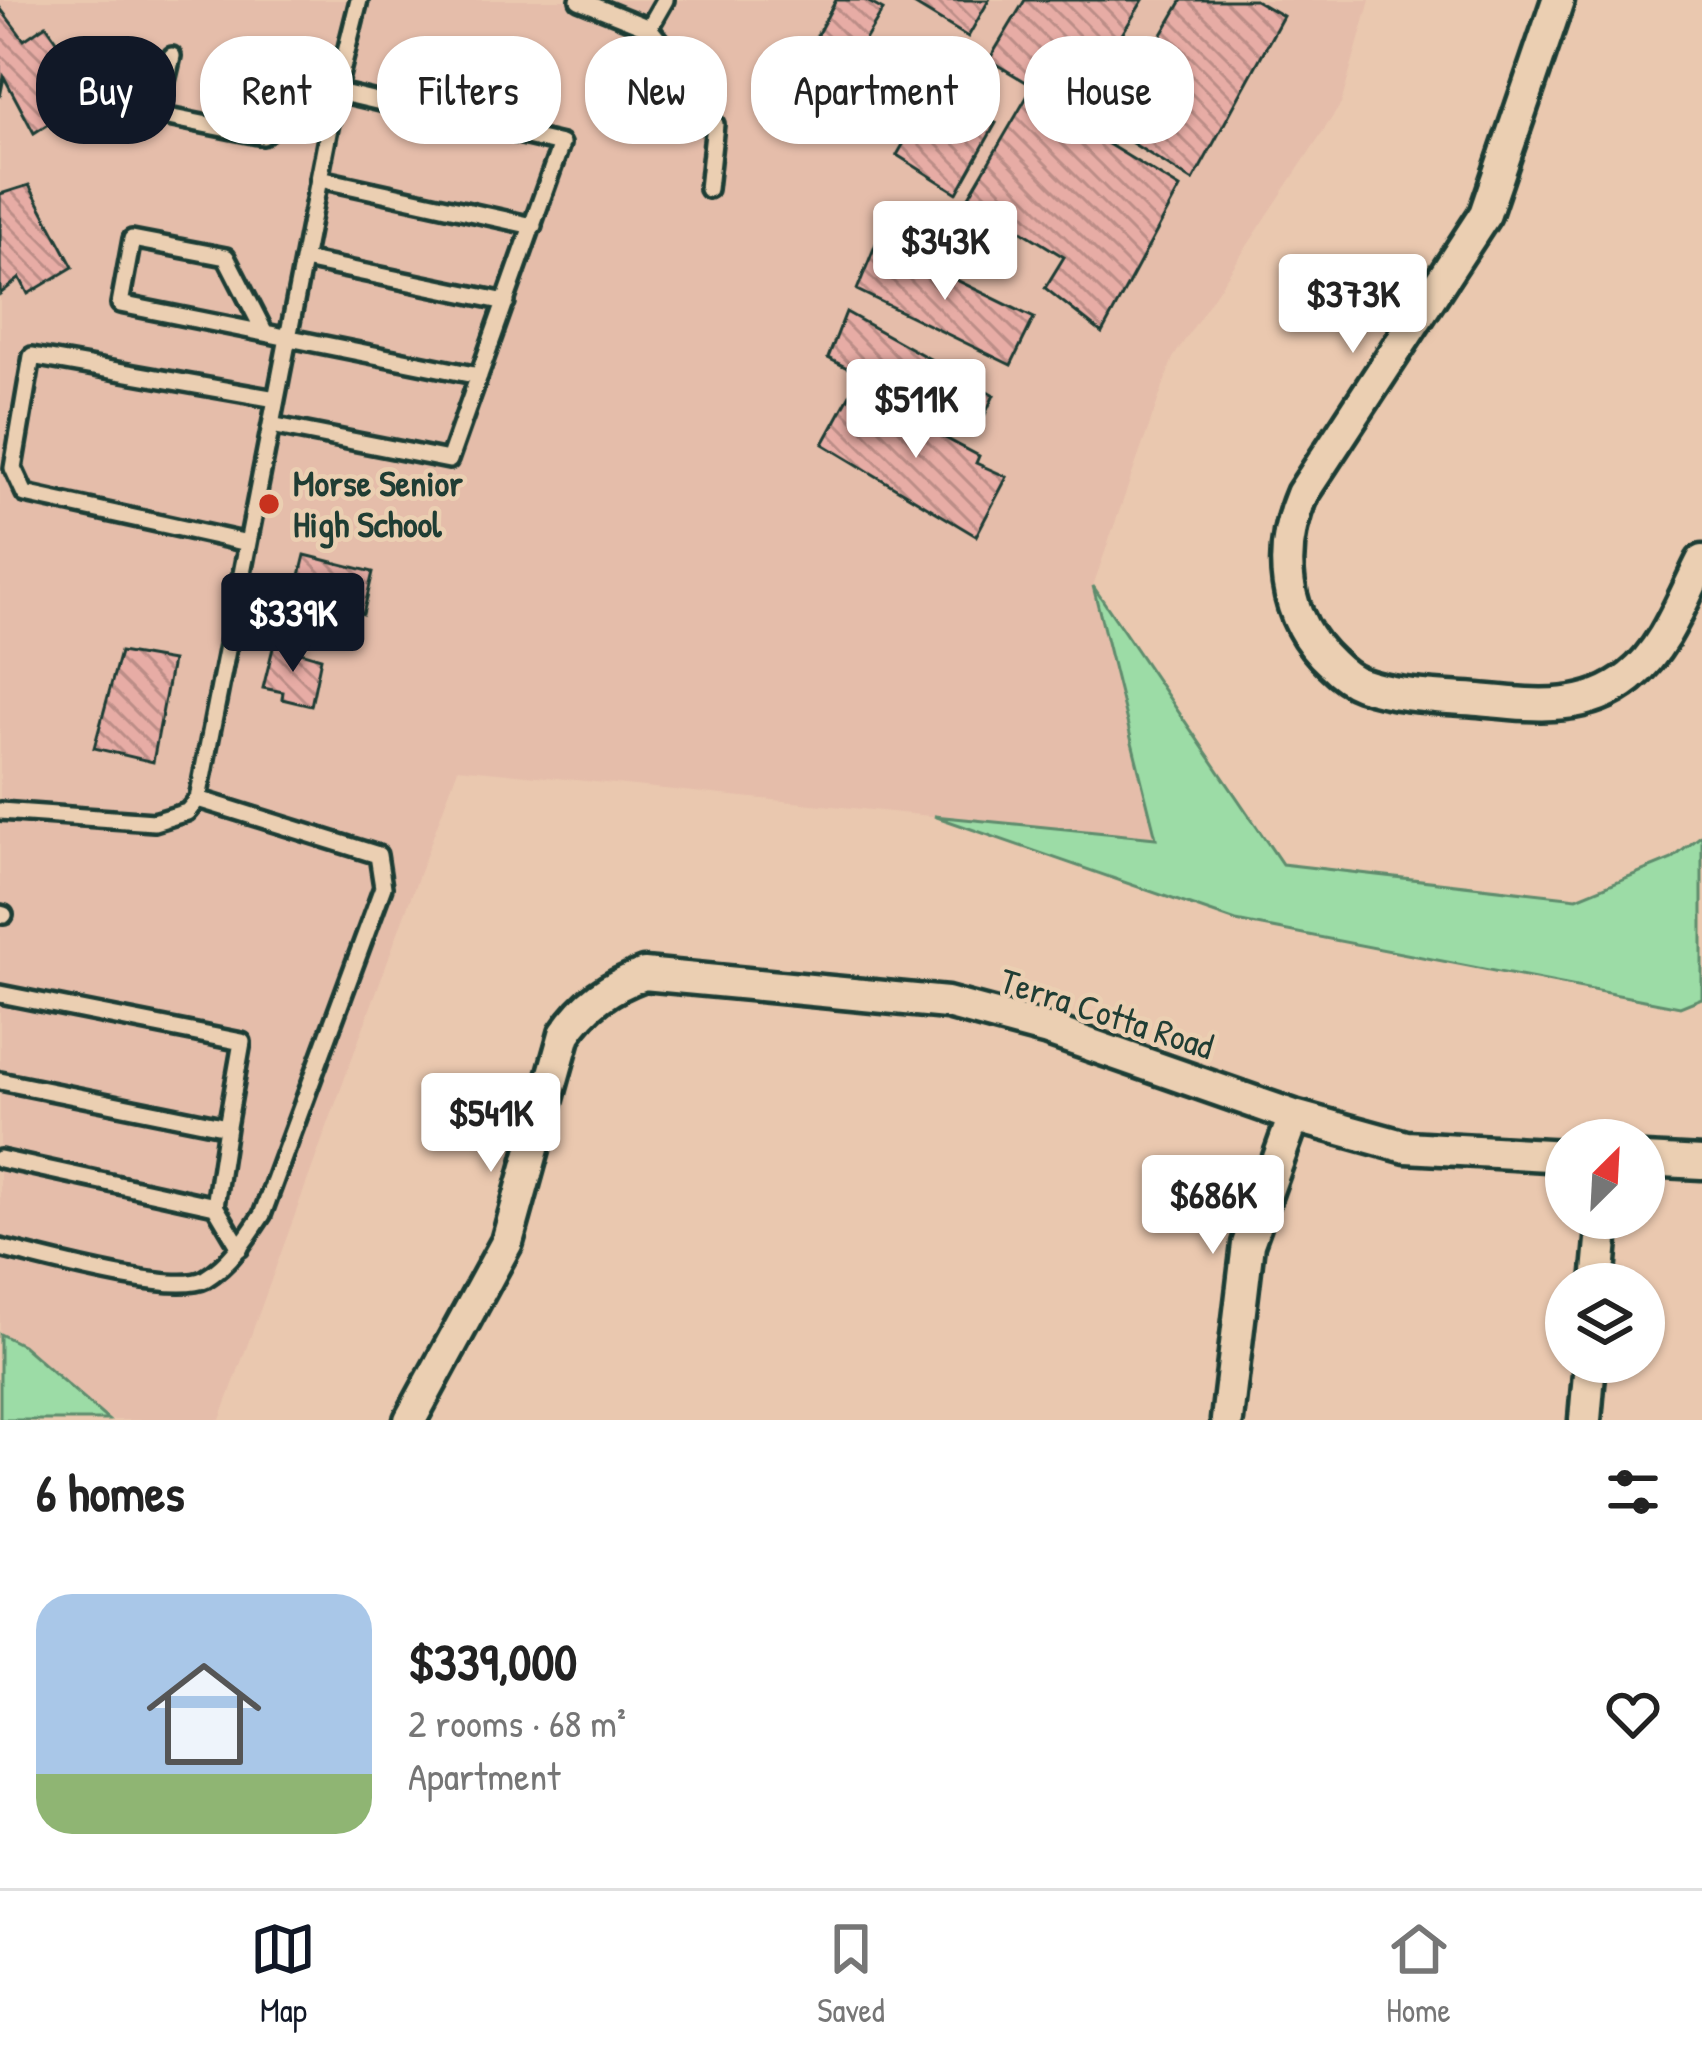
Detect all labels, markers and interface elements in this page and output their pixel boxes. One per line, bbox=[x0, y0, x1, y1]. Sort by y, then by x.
chip: Buy bbox=[36, 36, 176, 144]
chip: Rent bbox=[200, 36, 353, 144]
chip: Filters bbox=[377, 36, 561, 144]
chip: New bbox=[585, 36, 727, 144]
chip: Apartment bbox=[751, 36, 1000, 144]
chip: House bbox=[1024, 36, 1194, 144]
pin: $343K bbox=[861, 201, 1029, 303]
text: $343K bbox=[900, 213, 990, 266]
pin: $373K bbox=[1269, 254, 1437, 356]
text: $373K bbox=[1306, 266, 1400, 319]
pin: $511K bbox=[832, 359, 1000, 461]
text: $511K bbox=[874, 371, 958, 424]
place label: Morse Senior High School bbox=[293, 458, 463, 549]
marker: Morse Senior High School bbox=[256, 491, 282, 517]
pin: $339K bbox=[209, 573, 377, 675]
text: $339K bbox=[248, 585, 338, 638]
street label: Terra Cotta Road bbox=[994, 955, 1220, 1070]
pin: $541K bbox=[407, 1073, 575, 1175]
text: $541K bbox=[448, 1085, 534, 1138]
north arrow bbox=[1545, 1119, 1665, 1239]
map controls bbox=[1545, 1119, 1665, 1383]
pin: $686K bbox=[1129, 1155, 1297, 1257]
text: $686K bbox=[1169, 1167, 1257, 1220]
button: layers bbox=[1545, 1263, 1665, 1383]
text: 6 homes bbox=[36, 1458, 185, 1527]
icon: filters bbox=[1600, 1459, 1666, 1525]
text: $339,000 bbox=[408, 1627, 577, 1696]
icon: home bbox=[132, 1642, 276, 1786]
icon: heart bbox=[1600, 1681, 1666, 1747]
text: 2 rooms · 68 m² bbox=[408, 1696, 626, 1749]
text: Apartment bbox=[408, 1749, 561, 1802]
tab: Map bbox=[250, 1916, 316, 2032]
tab: Saved bbox=[817, 1916, 885, 2032]
tab: Home bbox=[1386, 1916, 1452, 2032]

